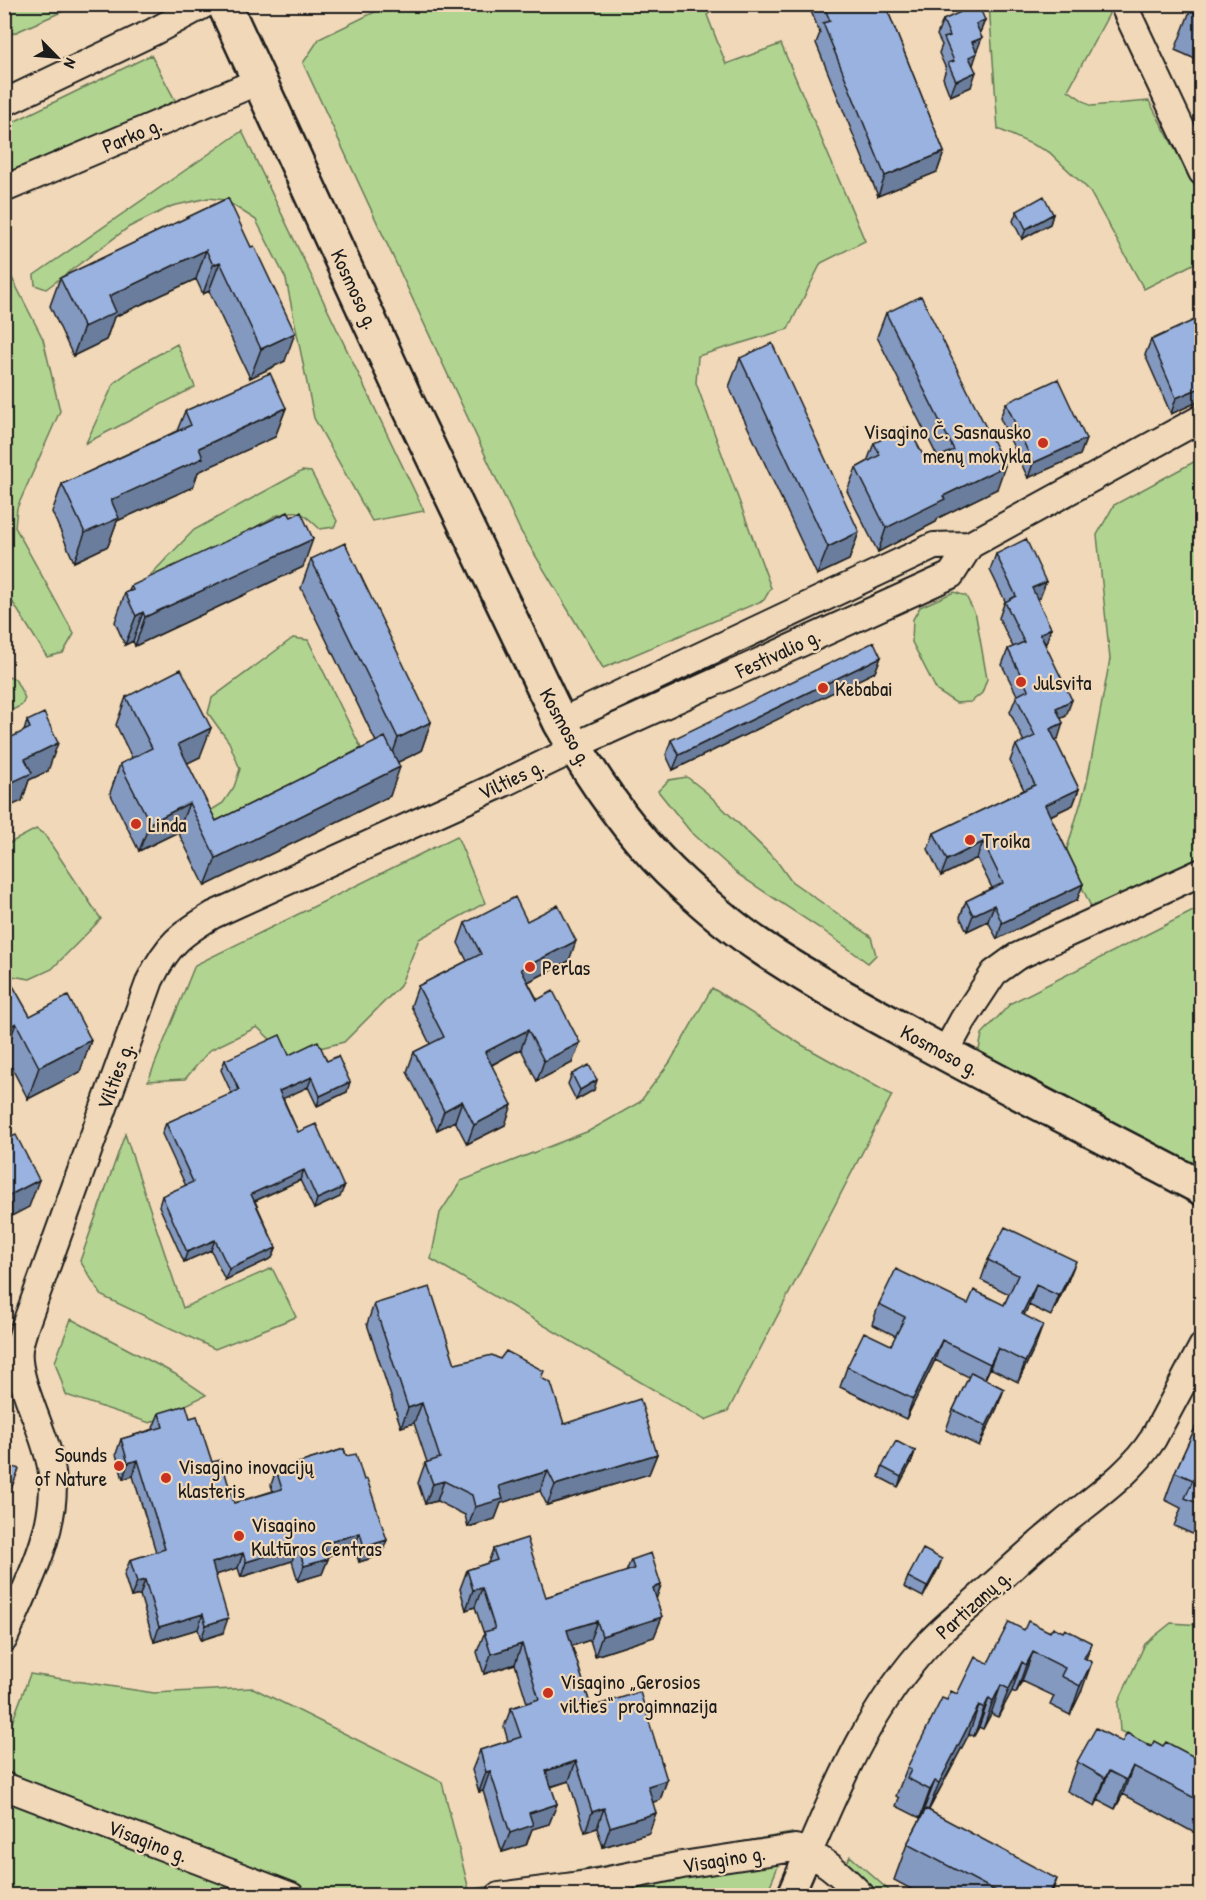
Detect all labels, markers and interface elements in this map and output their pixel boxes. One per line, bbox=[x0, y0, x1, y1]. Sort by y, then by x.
north arrow bbox=[27, 27, 87, 87]
text: N bbox=[59, 55, 82, 72]
street label: Parko g. bbox=[98, 109, 166, 161]
street label: Kosmoso g. bbox=[324, 244, 386, 334]
place label: Visagino Č. Sasnausko menų mokykla bbox=[863, 417, 1031, 470]
marker: Visagino Č. Sasnausko menų mokykla bbox=[1036, 436, 1050, 450]
street label: Festivalio g. bbox=[730, 621, 825, 686]
place label: Julsvita bbox=[1033, 668, 1091, 697]
place label: Kebabai bbox=[835, 674, 893, 703]
marker: Julsvita bbox=[1014, 675, 1028, 689]
marker: Kebabai bbox=[816, 681, 830, 695]
street label: Kosmoso g. bbox=[533, 683, 599, 771]
street label: Vilties g. bbox=[474, 751, 548, 807]
place label: Linda bbox=[148, 810, 186, 839]
marker: Linda bbox=[129, 817, 143, 831]
place label: Troika bbox=[982, 826, 1030, 855]
marker: Troika bbox=[963, 833, 977, 847]
place label: Perlas bbox=[542, 953, 590, 982]
marker: Perlas bbox=[523, 960, 537, 974]
street label: Kosmoso g. bbox=[895, 1017, 985, 1083]
street label: Vilties g. bbox=[90, 1039, 140, 1113]
place label: Sounds of Nature bbox=[35, 1440, 107, 1493]
place label: Visagino inovacijų klasteris bbox=[178, 1452, 315, 1505]
marker: Sounds of Nature bbox=[112, 1459, 126, 1473]
marker: Visagino inovacijų klasteris bbox=[159, 1471, 173, 1485]
place label: Visagino Kultūros Centras bbox=[251, 1510, 382, 1563]
marker: Visagino Kultūros Centras bbox=[232, 1529, 246, 1543]
street label: Partizanų g. bbox=[929, 1562, 1017, 1646]
place label: Visagino „Gerosios vilties“ progimnazija bbox=[560, 1667, 717, 1720]
marker: Visagino „Gerosios vilties“ progimnazija bbox=[541, 1686, 555, 1700]
street label: Visagino g. bbox=[104, 1813, 192, 1869]
street label: Visagino g. bbox=[680, 1838, 768, 1880]

